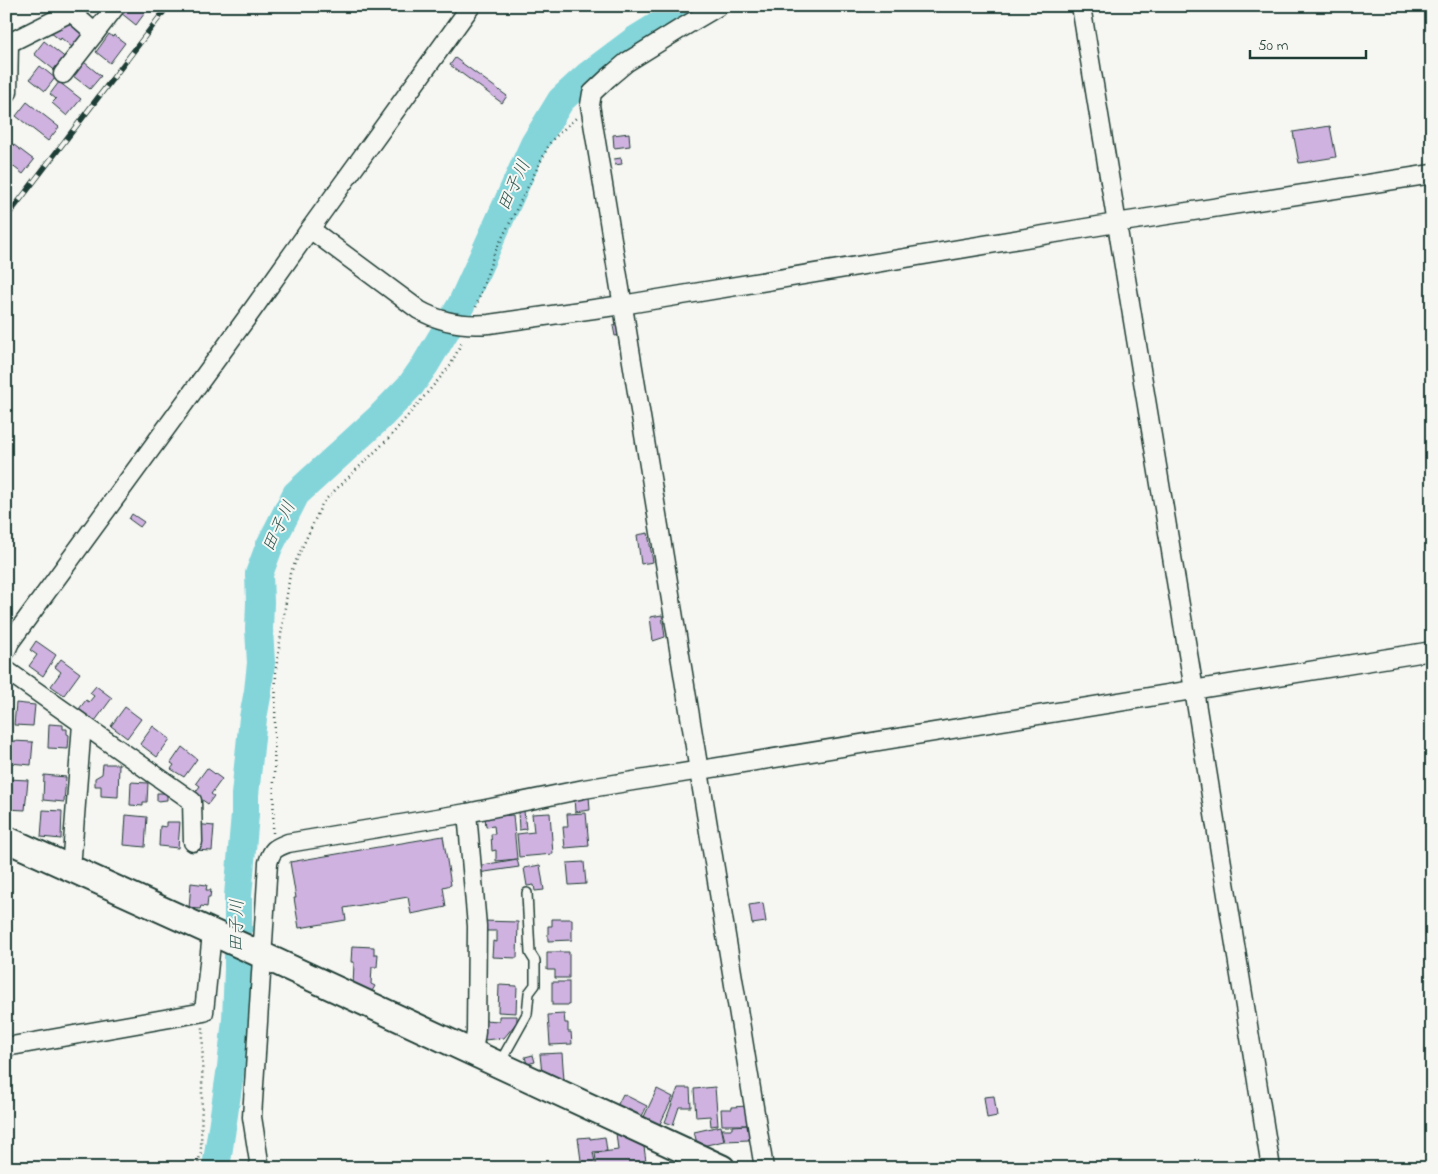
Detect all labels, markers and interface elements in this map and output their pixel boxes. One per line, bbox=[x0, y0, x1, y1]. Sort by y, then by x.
scale bar bbox=[1250, 28, 1367, 60]
text: 50 m bbox=[1258, 35, 1289, 57]
water label: 田子川 bbox=[492, 156, 538, 216]
water label: 田子川 bbox=[256, 497, 304, 557]
water label: 田子川 bbox=[225, 899, 251, 953]

